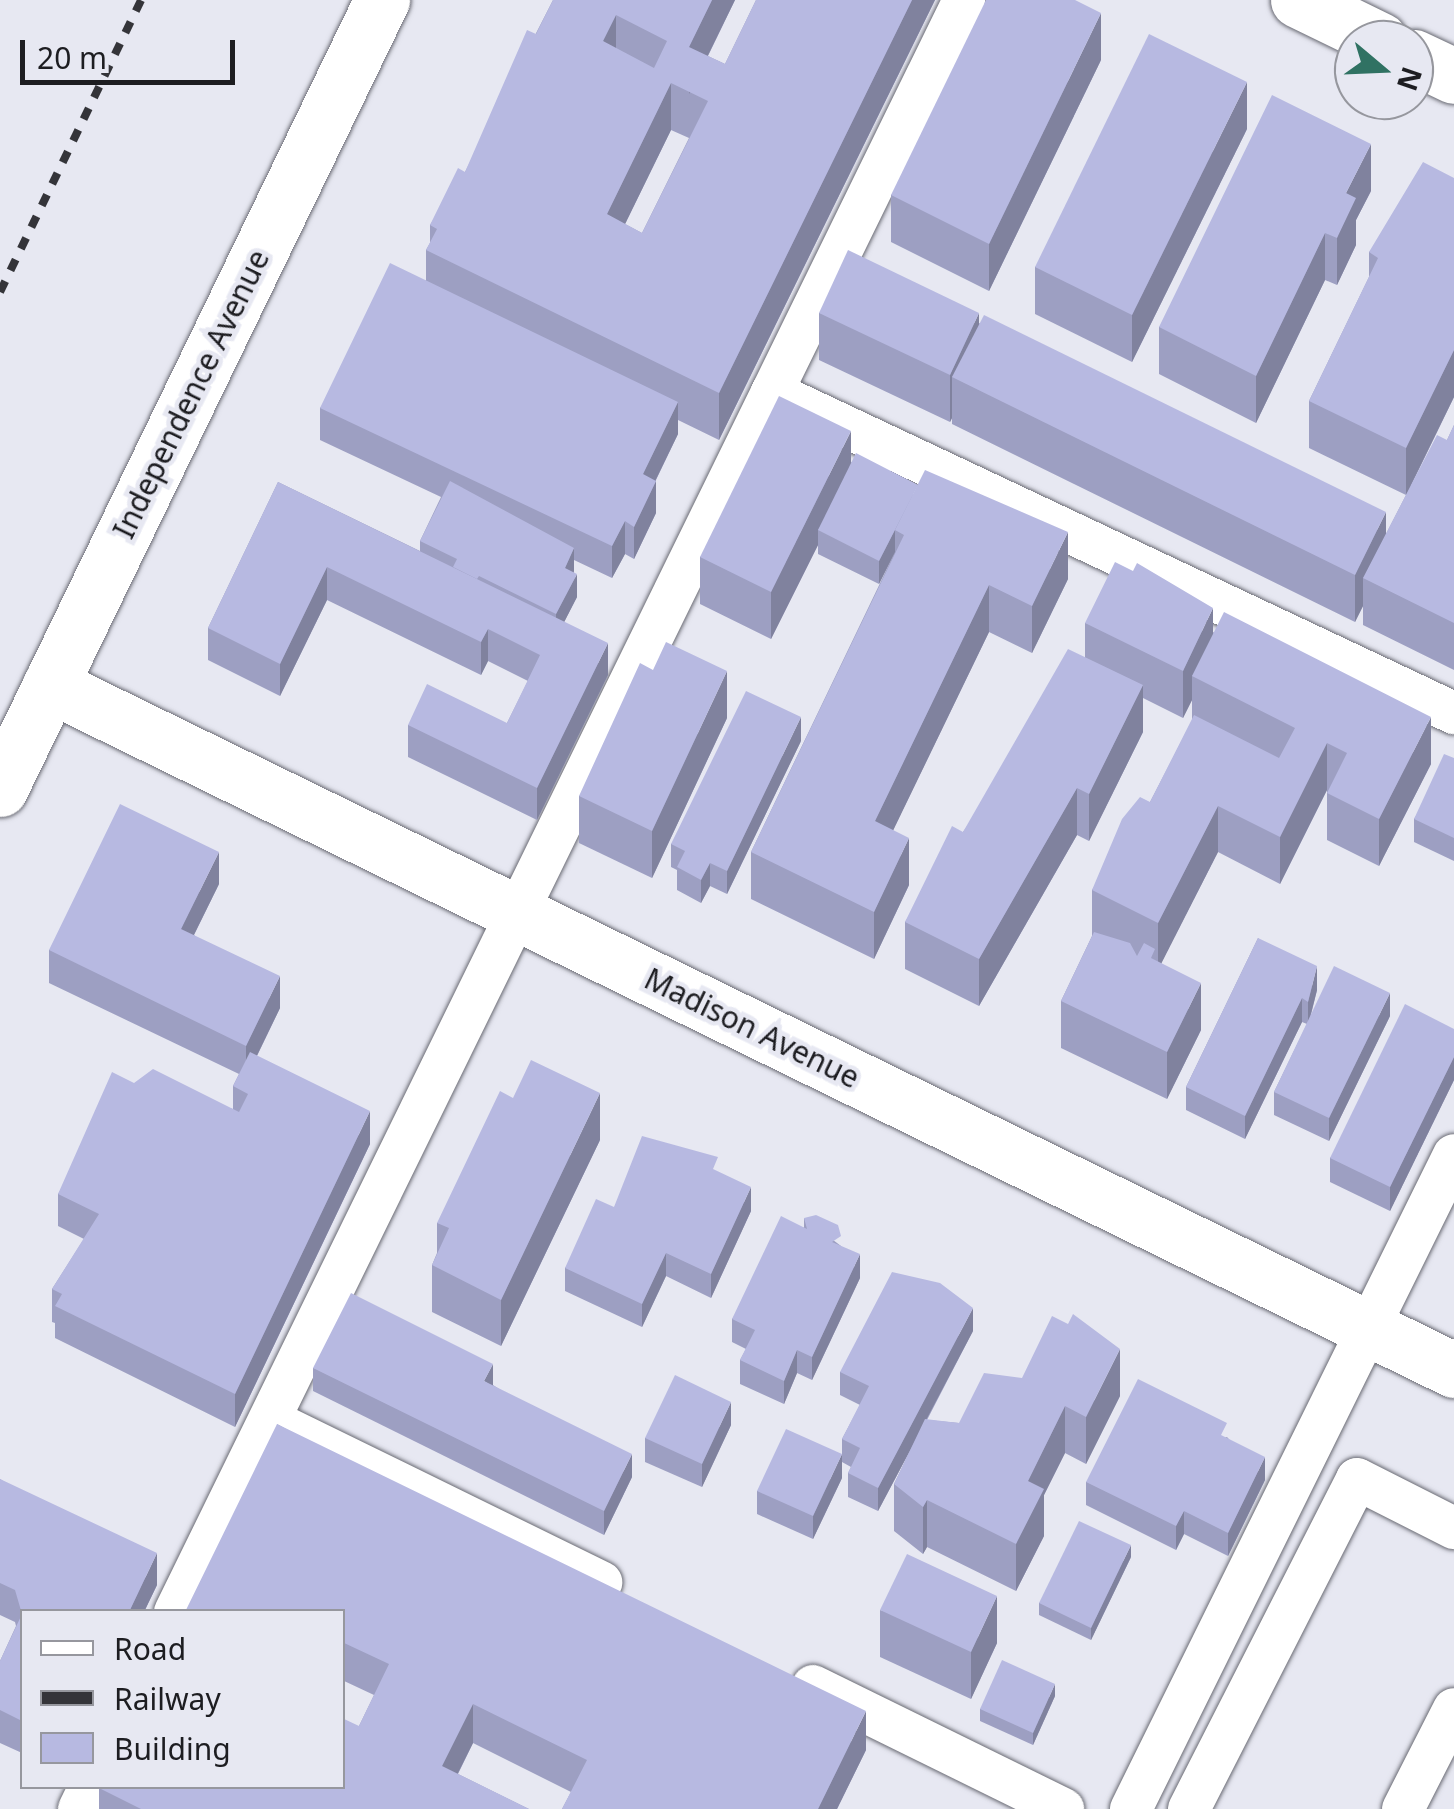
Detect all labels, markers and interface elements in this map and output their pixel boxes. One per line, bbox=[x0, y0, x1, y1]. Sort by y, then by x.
scale bar bbox=[25, 20, 240, 82]
north arrow bbox=[1334, 20, 1434, 120]
text: 20 m bbox=[37, 37, 107, 78]
text: N bbox=[1389, 62, 1432, 96]
street label: Independence Avenue bbox=[105, 244, 277, 544]
street label: Madison Avenue bbox=[639, 960, 865, 1096]
legend bbox=[20, 1609, 345, 1789]
text: Road bbox=[114, 1628, 186, 1669]
text: Railway bbox=[114, 1678, 221, 1719]
text: Building bbox=[114, 1728, 231, 1769]

